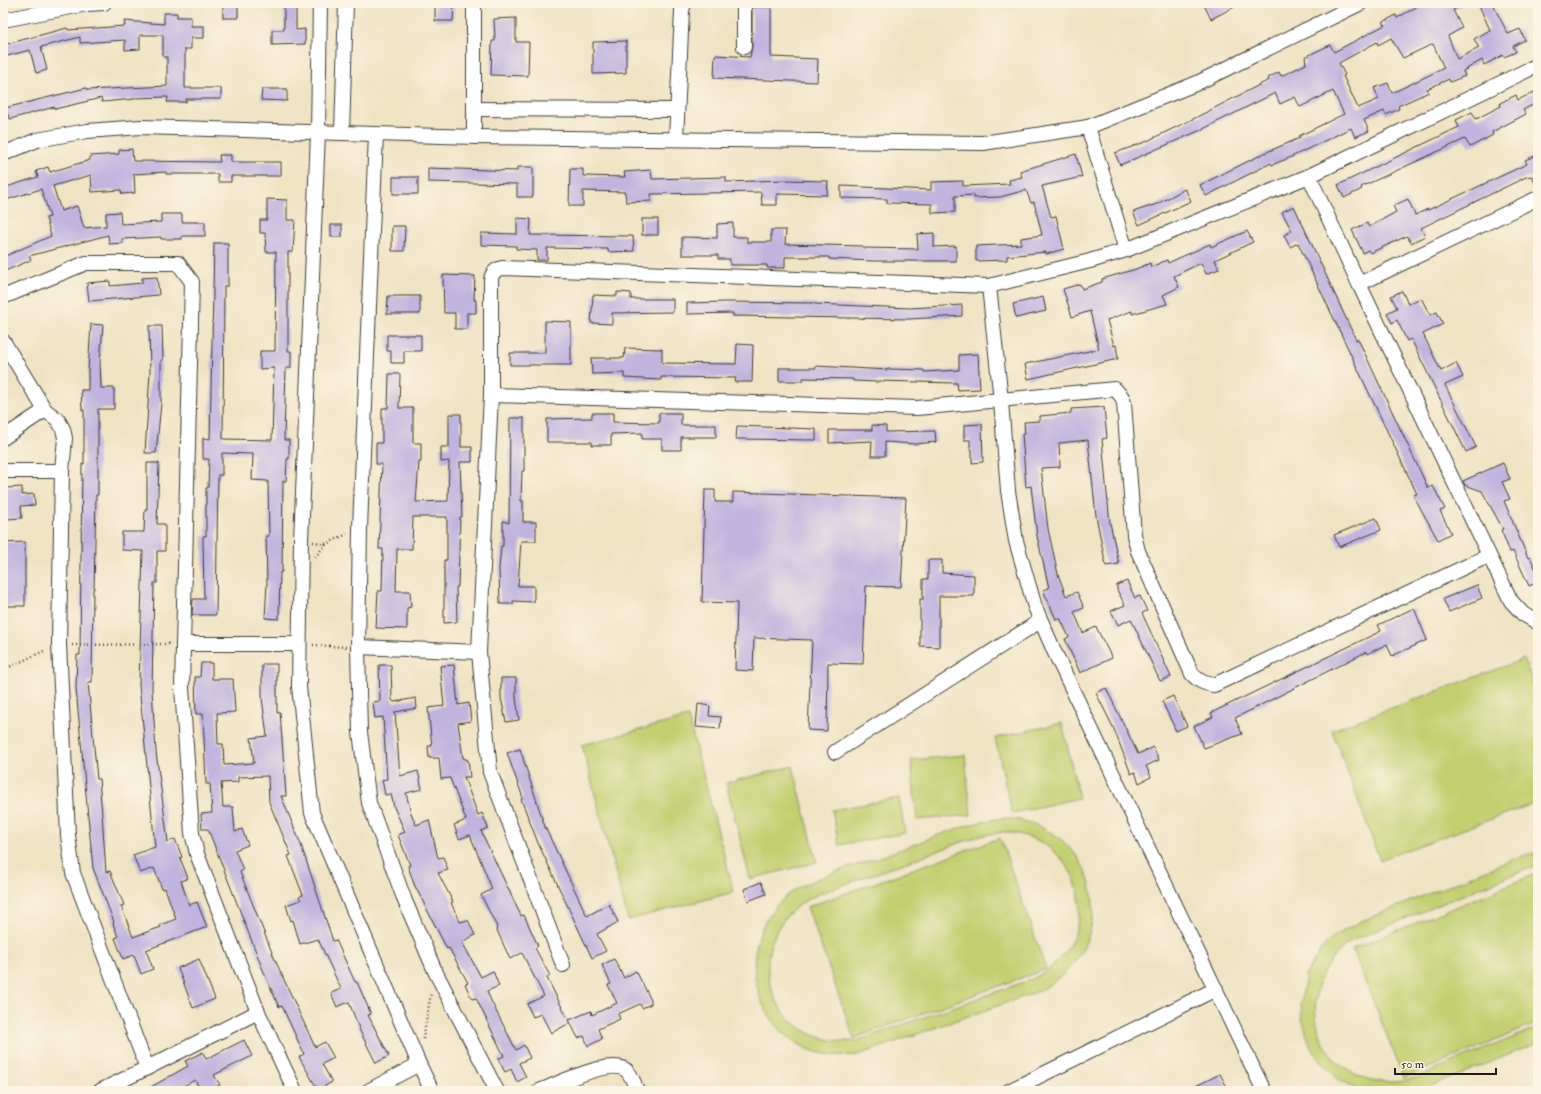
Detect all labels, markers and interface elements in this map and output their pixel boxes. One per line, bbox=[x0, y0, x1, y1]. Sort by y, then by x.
scale bar bbox=[1395, 1050, 1496, 1076]
text: 50 m bbox=[1401, 1057, 1425, 1072]

